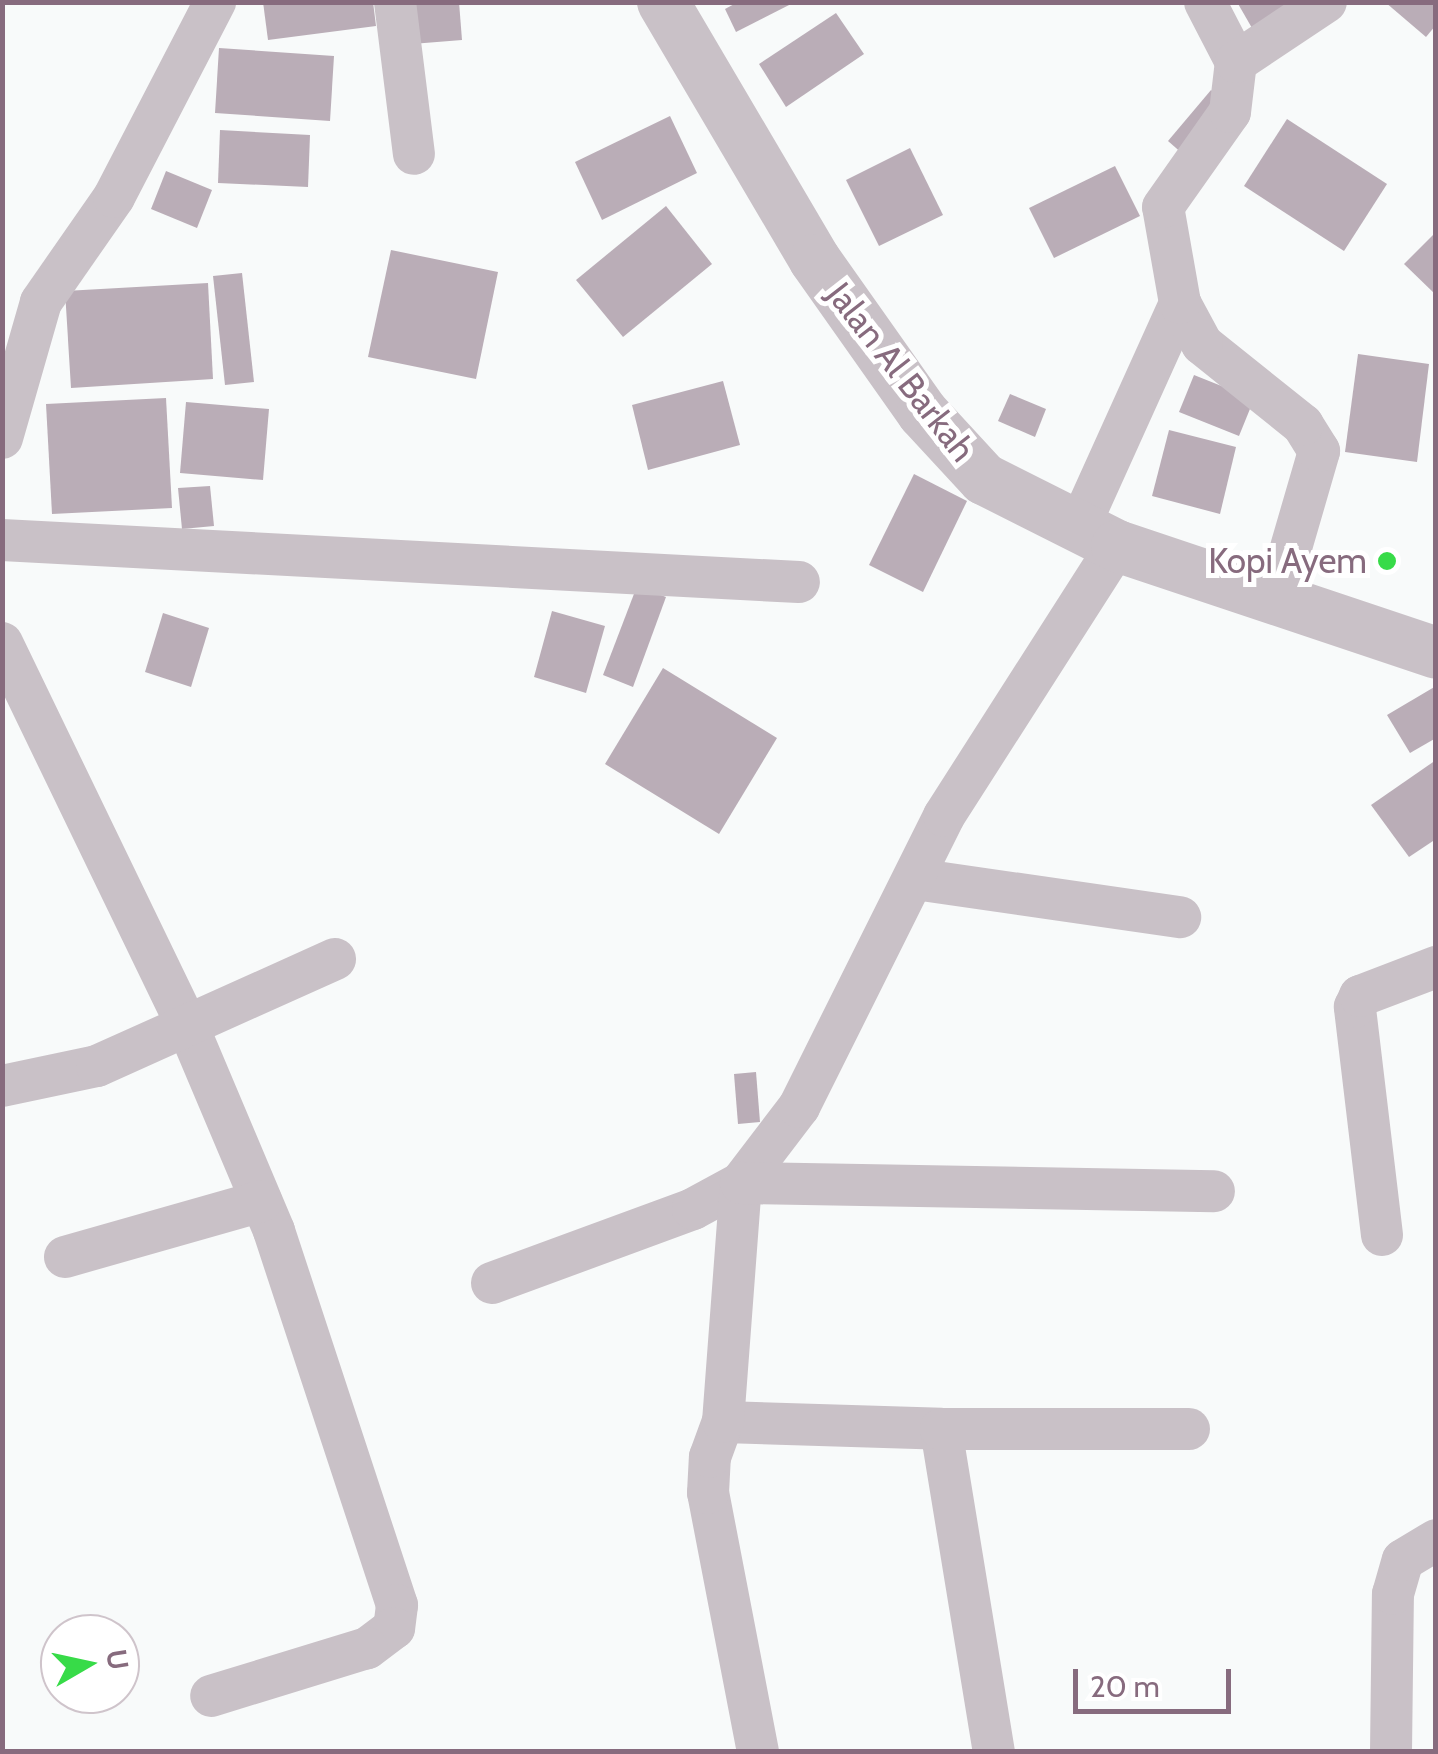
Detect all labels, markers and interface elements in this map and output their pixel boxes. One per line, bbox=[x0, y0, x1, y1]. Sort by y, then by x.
street label: Jalan Al Barkah bbox=[818, 274, 984, 470]
place label: Kopi Ayem bbox=[1208, 540, 1367, 582]
marker: Kopi Ayem bbox=[1376, 550, 1398, 572]
north arrow bbox=[40, 1614, 140, 1714]
text: U bbox=[99, 1647, 136, 1672]
scale bar bbox=[1078, 1649, 1236, 1711]
text: 20 m bbox=[1090, 1668, 1160, 1705]

